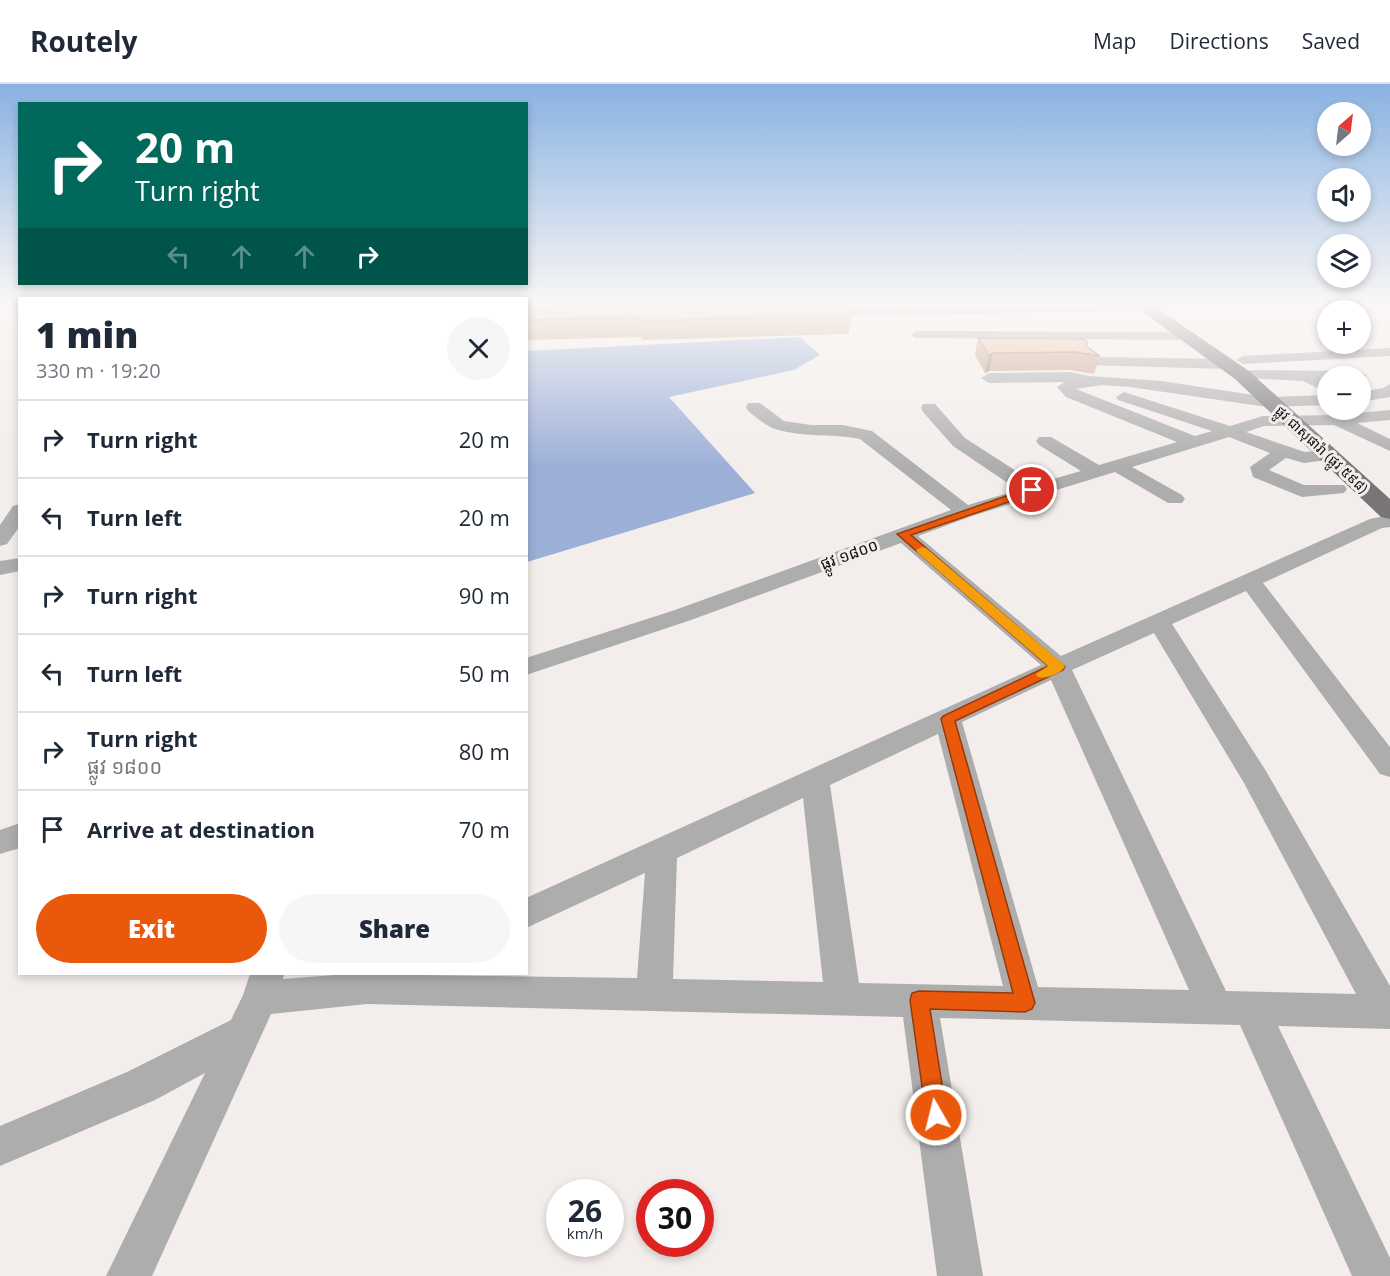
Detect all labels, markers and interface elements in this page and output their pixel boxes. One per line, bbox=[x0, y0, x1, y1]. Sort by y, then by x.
text: Routely bbox=[30, 22, 137, 60]
text: Map bbox=[1093, 27, 1136, 55]
text: Directions bbox=[1169, 27, 1269, 55]
text: Saved bbox=[1302, 27, 1360, 55]
north arrow bbox=[1317, 102, 1371, 156]
map controls bbox=[1317, 102, 1371, 420]
text: 20 m bbox=[135, 118, 235, 175]
icon: right bbox=[36, 126, 114, 204]
button: sound bbox=[1317, 168, 1371, 222]
text: Turn right bbox=[135, 172, 260, 209]
button: layers bbox=[1317, 234, 1371, 288]
icon: left bbox=[162, 240, 195, 273]
icon: ahead bbox=[225, 240, 258, 273]
icon: ahead bbox=[288, 240, 321, 273]
icon: right bbox=[351, 240, 384, 273]
button: + bbox=[1317, 300, 1371, 354]
text: 1 min bbox=[36, 310, 138, 359]
button: close bbox=[447, 317, 510, 380]
text: 330 m · 19:20 bbox=[36, 357, 161, 384]
button: − bbox=[1317, 366, 1371, 420]
street label: ផ្លូវ ជាសុផារ៉ា (ផ្លូវ ៥៩៨) bbox=[1269, 401, 1372, 499]
icon: right bbox=[36, 423, 69, 456]
text: Turn right bbox=[87, 424, 198, 454]
text: 20 m bbox=[459, 424, 510, 454]
pin bbox=[1006, 464, 1057, 515]
icon: arrive bbox=[1015, 473, 1048, 506]
icon: left bbox=[36, 501, 69, 534]
text: Turn left bbox=[87, 502, 182, 532]
text: 20 m bbox=[459, 502, 510, 532]
street label: ផ្លូវ ១៨០០ bbox=[817, 533, 882, 578]
icon: right bbox=[36, 579, 69, 612]
text: Turn right bbox=[87, 580, 198, 610]
text: 90 m bbox=[459, 580, 510, 610]
icon: left bbox=[36, 657, 69, 690]
text: Turn left bbox=[87, 658, 182, 688]
text: 50 m bbox=[459, 658, 510, 688]
text: Turn right bbox=[87, 723, 198, 753]
icon: right bbox=[36, 735, 69, 768]
text: 80 m bbox=[459, 736, 510, 766]
text: ផ្លូវ ១៨០០ bbox=[87, 753, 162, 780]
icon: arrive bbox=[36, 813, 69, 846]
text: Arrive at destination bbox=[87, 814, 315, 844]
text: 70 m bbox=[459, 814, 510, 844]
button: Exit bbox=[36, 894, 267, 963]
button: Share bbox=[279, 894, 510, 963]
position arrow bbox=[904, 1083, 968, 1147]
speed limit sign: 30 bbox=[636, 1179, 714, 1257]
text: 26 bbox=[568, 1190, 602, 1231]
text: km/h bbox=[567, 1223, 603, 1243]

